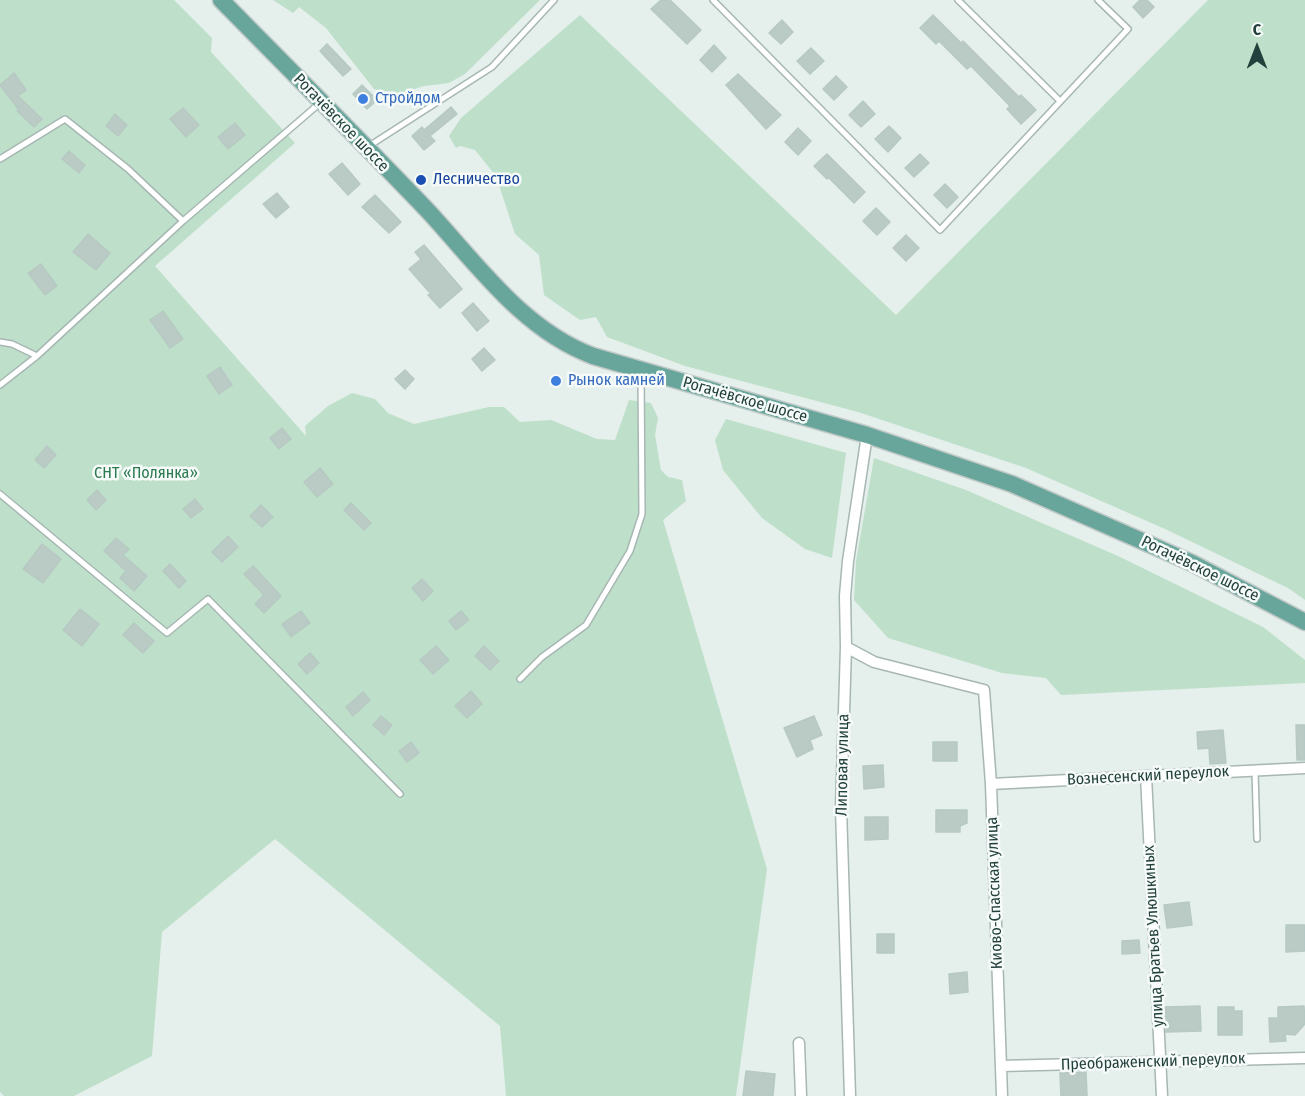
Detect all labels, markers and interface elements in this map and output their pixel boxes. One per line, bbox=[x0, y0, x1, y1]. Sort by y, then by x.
north arrow bbox=[1227, 18, 1287, 78]
text: С bbox=[1253, 20, 1261, 39]
street label: Рогачёвское шоссе bbox=[289, 70, 393, 176]
place label: Стройдом bbox=[375, 89, 441, 109]
marker: Стройдом bbox=[356, 92, 370, 106]
place label: Лесничество bbox=[433, 170, 520, 190]
marker: Лесничество bbox=[414, 173, 428, 187]
place label: Рынок камней bbox=[568, 371, 665, 391]
street label: Рогачёвское шоссе bbox=[681, 373, 809, 427]
marker: Рынок камней bbox=[549, 374, 563, 388]
park label: СНТ «Полянка» bbox=[94, 464, 198, 484]
street label: Рогачёвское шоссе bbox=[1138, 532, 1262, 606]
street label: Липовая улица bbox=[833, 714, 853, 816]
street label: Вознесенский переулок bbox=[1066, 762, 1230, 790]
street label: Киово-Спасская улица bbox=[983, 817, 1007, 969]
street label: улица Братьев Улюшкиных bbox=[1140, 845, 1168, 1027]
street label: Преображенский переулок bbox=[1060, 1049, 1246, 1075]

